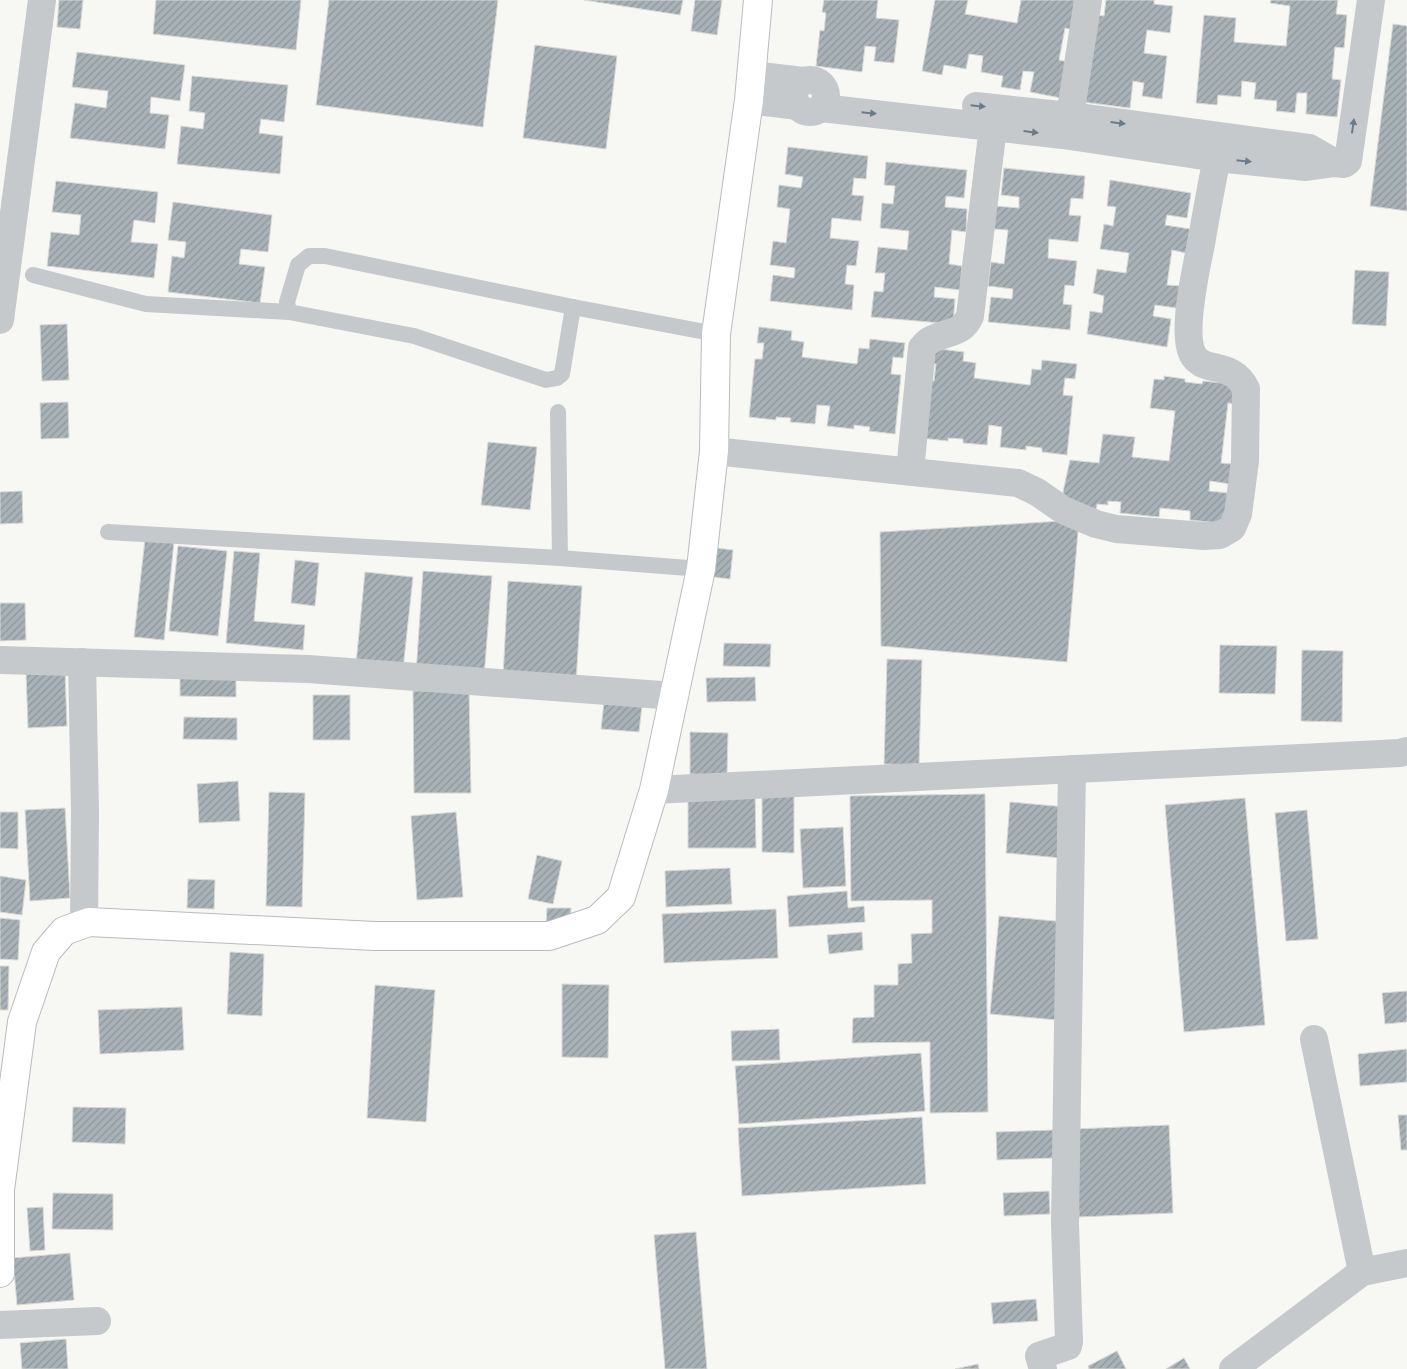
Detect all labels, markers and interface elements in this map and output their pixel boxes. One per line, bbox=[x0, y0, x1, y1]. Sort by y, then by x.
one-way arrow bbox=[971, 102, 987, 110]
one-way arrow bbox=[861, 109, 877, 117]
one-way arrow bbox=[1349, 118, 1357, 134]
one-way arrow bbox=[1110, 119, 1126, 127]
one-way arrow bbox=[1023, 128, 1039, 136]
one-way arrow bbox=[1236, 157, 1252, 165]

